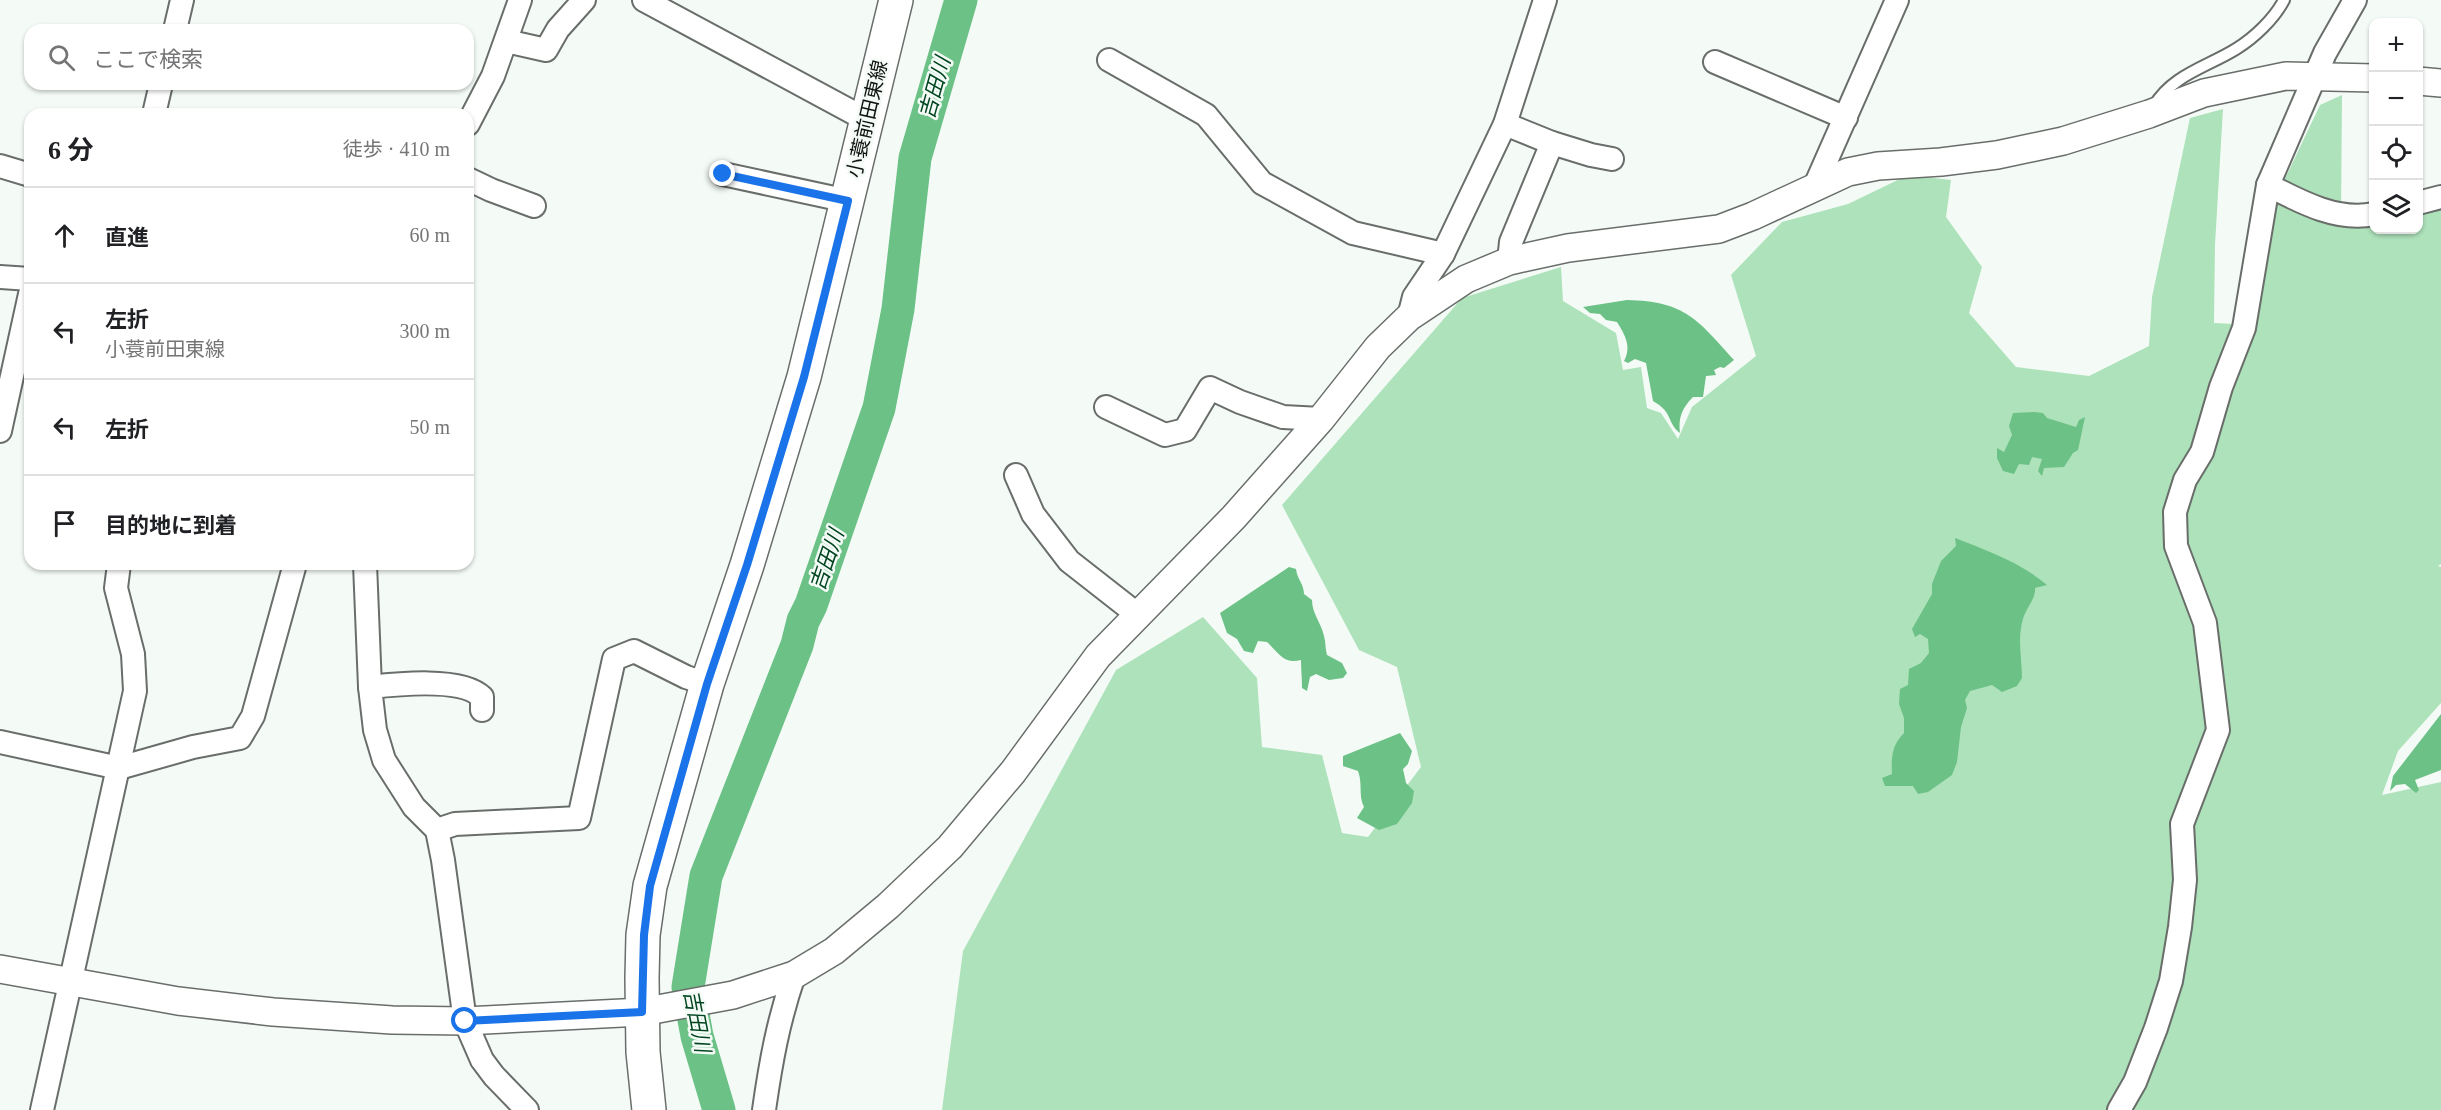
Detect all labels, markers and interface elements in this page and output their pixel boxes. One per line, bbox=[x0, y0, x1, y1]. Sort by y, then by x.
map controls bbox=[2369, 18, 2423, 234]
button: + bbox=[2369, 18, 2423, 72]
search box bbox=[24, 24, 474, 90]
icon: search bbox=[45, 41, 78, 74]
text: ここで検索 bbox=[93, 47, 203, 72]
water label: 吉田川 bbox=[915, 52, 956, 122]
street label: 小蓑前田東線 bbox=[843, 58, 891, 180]
button: − bbox=[2369, 72, 2423, 126]
button: locate bbox=[2369, 126, 2423, 180]
text: 6 分 bbox=[48, 136, 94, 165]
text: 徒歩 · 410 m bbox=[343, 138, 450, 160]
route end bbox=[709, 160, 735, 186]
button: layers bbox=[2369, 180, 2423, 234]
icon: ahead bbox=[48, 219, 81, 252]
text: 60 m bbox=[409, 224, 450, 246]
text: 直進 bbox=[105, 225, 149, 250]
text: 左折 bbox=[105, 307, 149, 332]
icon: left bbox=[48, 315, 81, 348]
text: 300 m bbox=[399, 320, 450, 342]
text: 小蓑前田東線 bbox=[105, 338, 225, 360]
icon: left bbox=[48, 411, 81, 444]
text: 50 m bbox=[409, 416, 450, 438]
text: 左折 bbox=[105, 417, 149, 442]
icon: arrive bbox=[48, 507, 81, 540]
text: 目的地に到着 bbox=[105, 513, 237, 538]
water label: 吉田川 bbox=[805, 524, 849, 594]
water label: 吉田川 bbox=[679, 988, 715, 1056]
route start bbox=[451, 1007, 477, 1033]

